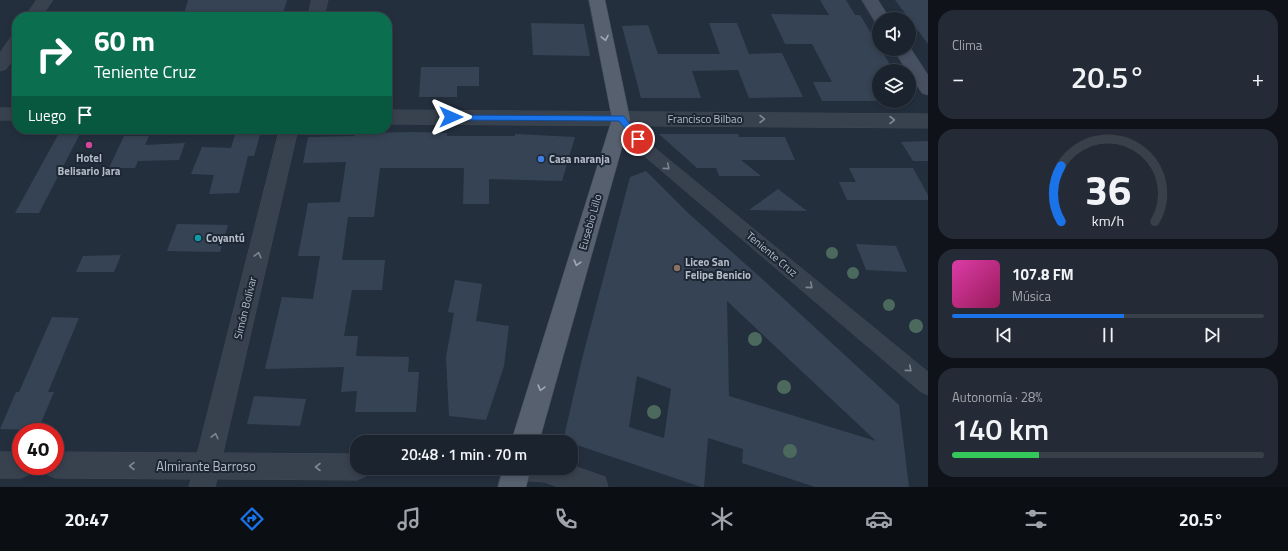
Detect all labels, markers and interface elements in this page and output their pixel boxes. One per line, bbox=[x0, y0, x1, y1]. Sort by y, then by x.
map controls bbox=[872, 12, 916, 108]
button: sound bbox=[872, 12, 916, 56]
text: 60 m bbox=[94, 19, 155, 62]
icon: right bbox=[28, 28, 80, 80]
one-way arrow bbox=[600, 35, 608, 41]
text: Clima bbox=[952, 35, 982, 55]
text: 20.5° bbox=[1071, 54, 1145, 100]
text: Teniente Cruz bbox=[94, 58, 196, 85]
text: − bbox=[952, 61, 964, 95]
text: + bbox=[1252, 61, 1264, 95]
button: layers bbox=[872, 64, 916, 108]
position arrow bbox=[430, 96, 472, 138]
text: Luego bbox=[28, 104, 66, 127]
icon: arrive bbox=[74, 104, 96, 126]
street label: Francisco Bilbao bbox=[668, 111, 743, 127]
one-way arrow bbox=[759, 115, 765, 124]
one-way arrow bbox=[889, 116, 895, 124]
pin bbox=[621, 122, 655, 156]
icon: arrive bbox=[627, 128, 649, 150]
marker: Hotel Belisario Jara bbox=[84, 140, 94, 150]
place label: Hotel Belisario Jara bbox=[58, 150, 121, 179]
place label: Casa naranja bbox=[549, 151, 610, 167]
marker: Casa naranja bbox=[536, 154, 546, 164]
text: 36 bbox=[1085, 158, 1131, 221]
one-way arrow bbox=[662, 162, 670, 169]
street label: Eusebio Lillo bbox=[574, 192, 606, 252]
text: km/h bbox=[1092, 209, 1124, 231]
street label: Teniente Cruz bbox=[743, 228, 801, 280]
place label: Coyantú bbox=[206, 230, 245, 246]
marker: Coyantú bbox=[193, 233, 203, 243]
one-way arrow bbox=[254, 252, 262, 258]
place label: Liceo San Felipe Benicio bbox=[685, 254, 751, 283]
one-way arrow bbox=[573, 259, 582, 266]
marker: Liceo San Felipe Benicio bbox=[672, 263, 682, 273]
text: 107.8 FM bbox=[1012, 263, 1074, 286]
street label: Simón Bolívar bbox=[230, 275, 261, 341]
one-way arrow bbox=[805, 281, 812, 288]
text: Música bbox=[1012, 286, 1051, 306]
icon: previous bbox=[993, 324, 1015, 346]
icon: pause bbox=[1097, 324, 1119, 346]
icon: next bbox=[1201, 324, 1223, 346]
one-way arrow bbox=[905, 365, 912, 372]
one-way arrow bbox=[537, 384, 546, 391]
text: Autonomía · 28% bbox=[952, 387, 1043, 407]
text: 140 km bbox=[952, 406, 1049, 452]
speed limit sign: 40 bbox=[12, 423, 64, 475]
one-way arrow bbox=[210, 432, 218, 439]
text: 20:48 · 1 min · 70 m bbox=[401, 443, 527, 466]
street label: Almirante Barroso bbox=[156, 456, 256, 476]
one-way arrow bbox=[129, 462, 135, 470]
one-way arrow bbox=[315, 463, 321, 471]
icon: directions bbox=[238, 505, 266, 533]
icon: music bbox=[395, 505, 423, 533]
icon: phone bbox=[552, 505, 580, 533]
icon: climate bbox=[708, 505, 736, 533]
icon: car bbox=[865, 505, 893, 533]
icon: filters bbox=[1022, 505, 1050, 533]
text: 20:47 bbox=[64, 506, 109, 533]
text: 20.5° bbox=[1179, 506, 1224, 533]

